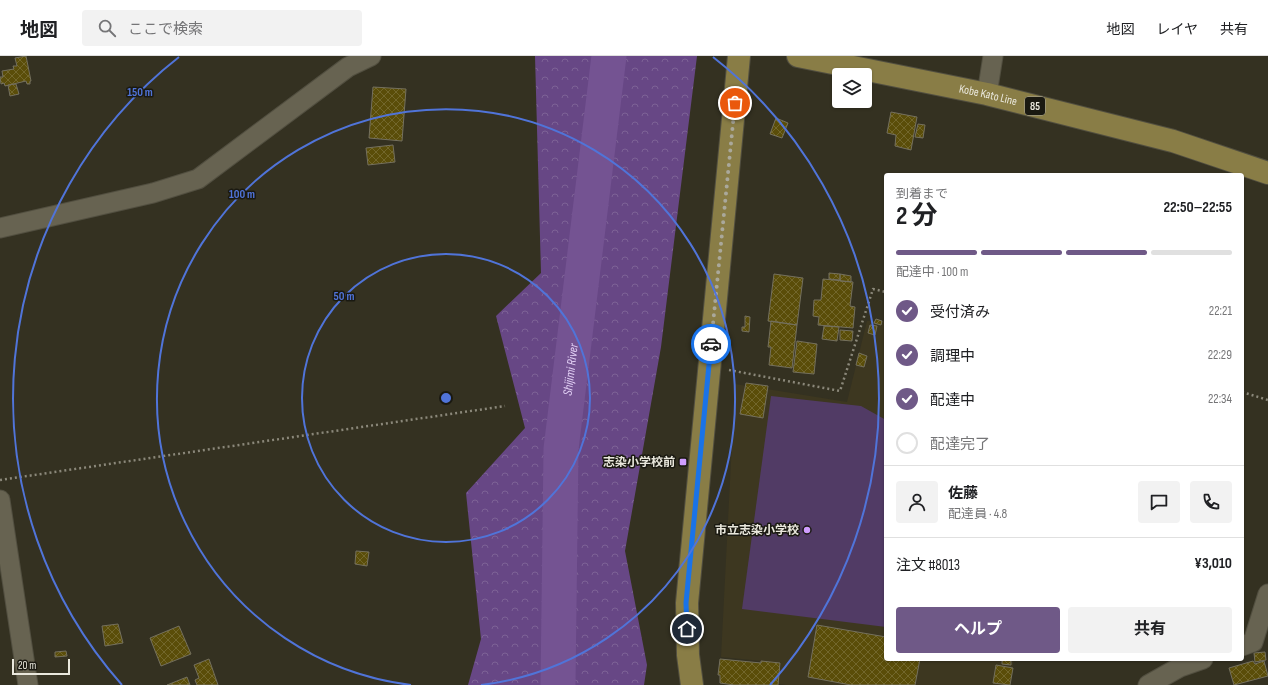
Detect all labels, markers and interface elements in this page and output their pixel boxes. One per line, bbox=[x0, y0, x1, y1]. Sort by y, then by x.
search box bbox=[82, 10, 362, 46]
icon: search bbox=[96, 17, 118, 39]
text: 地図 bbox=[20, 19, 58, 42]
text: ここで検索 bbox=[128, 20, 203, 39]
text: 地図 bbox=[1106, 21, 1134, 38]
text: レイヤ bbox=[1156, 21, 1198, 38]
text: 共有 bbox=[1220, 21, 1248, 38]
map controls bbox=[832, 68, 872, 108]
button: layers bbox=[832, 68, 872, 108]
street label: Kobe Kato Line bbox=[958, 81, 1019, 109]
text: 150 m bbox=[127, 85, 153, 100]
pin bbox=[718, 86, 752, 120]
icon: bag bbox=[724, 92, 746, 114]
road number: 85 bbox=[1025, 97, 1045, 115]
text: 到着まで bbox=[896, 186, 948, 202]
text: 100 m bbox=[229, 187, 255, 202]
text: 22:50–22:55 bbox=[1163, 198, 1232, 217]
text: 2 分 bbox=[896, 201, 937, 232]
text: 配達中 · 100 m bbox=[896, 264, 968, 280]
text: 50 m bbox=[334, 289, 354, 304]
icon: check bbox=[896, 300, 918, 322]
text: 受付済み bbox=[930, 303, 990, 322]
text: 22:21 bbox=[1209, 303, 1232, 319]
courier bbox=[691, 324, 731, 364]
icon: car bbox=[700, 333, 722, 355]
water label: Shijimi River bbox=[560, 341, 582, 397]
icon: check bbox=[896, 344, 918, 366]
text: 調理中 bbox=[930, 347, 975, 366]
text: 22:29 bbox=[1208, 347, 1232, 363]
icon: check bbox=[896, 388, 918, 410]
centre of rings bbox=[439, 391, 453, 405]
text: 配達中 bbox=[930, 391, 975, 410]
text: 22:34 bbox=[1208, 391, 1232, 407]
text: 配達完了 bbox=[930, 435, 990, 454]
place label: 志染小学校前 bbox=[603, 455, 675, 470]
marker: 志染小学校前 bbox=[678, 457, 688, 467]
button: person bbox=[896, 481, 938, 523]
button: chat bbox=[1138, 481, 1180, 523]
button: phone bbox=[1190, 481, 1232, 523]
text: 佐藤 bbox=[948, 484, 978, 503]
text: 配達員 · 4.8 bbox=[948, 506, 1007, 522]
place label: 市立志染小学校 bbox=[715, 523, 799, 538]
marker: 市立志染小学校 bbox=[802, 525, 812, 535]
text: ¥3,010 bbox=[1194, 554, 1232, 573]
text: 注文 #8013 bbox=[896, 556, 960, 575]
button: ヘルプ bbox=[896, 607, 1060, 653]
button: 共有 bbox=[1068, 607, 1232, 653]
pin bbox=[670, 612, 704, 646]
icon: home bbox=[676, 618, 698, 640]
scale bar bbox=[12, 657, 70, 676]
text: 20 m bbox=[18, 659, 36, 672]

